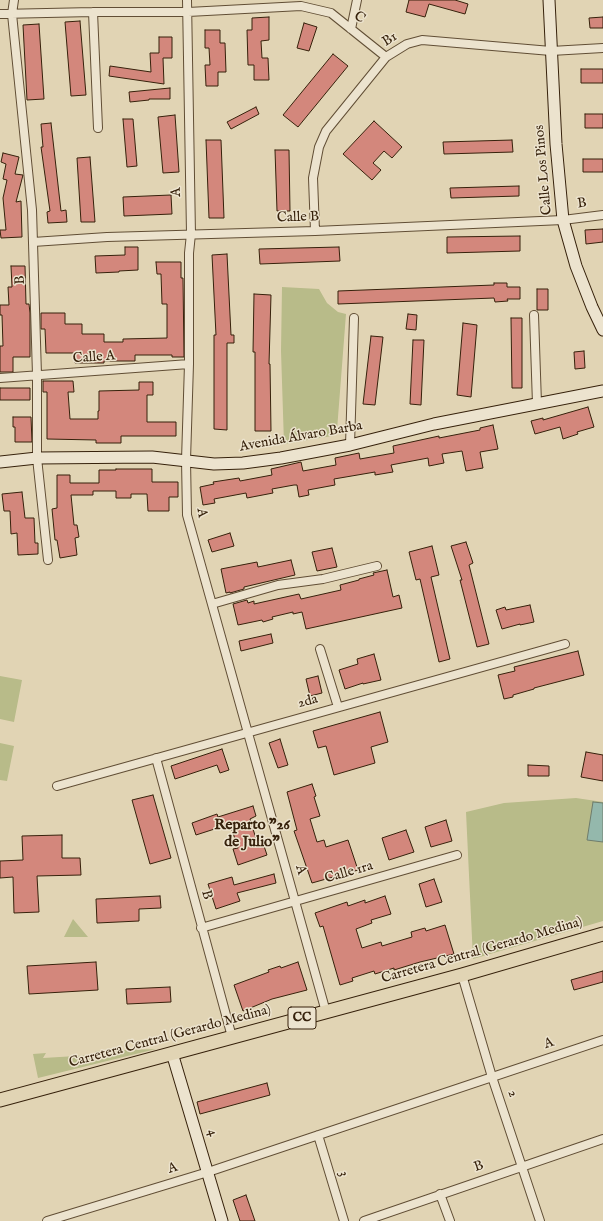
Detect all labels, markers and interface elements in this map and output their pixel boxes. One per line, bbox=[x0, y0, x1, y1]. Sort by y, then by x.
street label: C bbox=[350, 8, 368, 28]
street label: B1 bbox=[379, 29, 401, 51]
street label: Calle Los Pinos bbox=[532, 124, 556, 216]
street label: A bbox=[169, 187, 185, 197]
street label: B bbox=[576, 195, 588, 213]
street label: Calle B bbox=[277, 209, 319, 227]
street label: B bbox=[12, 275, 30, 285]
street label: Calle A bbox=[72, 348, 116, 368]
street label: Avenida Álvaro Barba bbox=[238, 418, 364, 456]
street label: A bbox=[192, 507, 210, 519]
street label: 2da bbox=[296, 691, 320, 713]
district label: Reparto "26 de Julio" bbox=[214, 817, 290, 852]
street label: Calle 1ra bbox=[323, 858, 375, 888]
street label: A bbox=[291, 863, 309, 877]
street label: B bbox=[197, 888, 215, 902]
street label: Carretera Central (Gerardo Medina) bbox=[380, 914, 584, 988]
street label: Carretera Central (Gerardo Medina) bbox=[67, 1002, 273, 1072]
road number: CC bbox=[288, 1007, 316, 1029]
street label: A bbox=[542, 1035, 556, 1053]
street label: 2 bbox=[503, 1088, 521, 1100]
street label: 4 bbox=[203, 1127, 221, 1139]
street label: B bbox=[472, 1158, 486, 1176]
street label: A bbox=[166, 1160, 180, 1178]
street label: 3 bbox=[334, 1169, 352, 1179]

